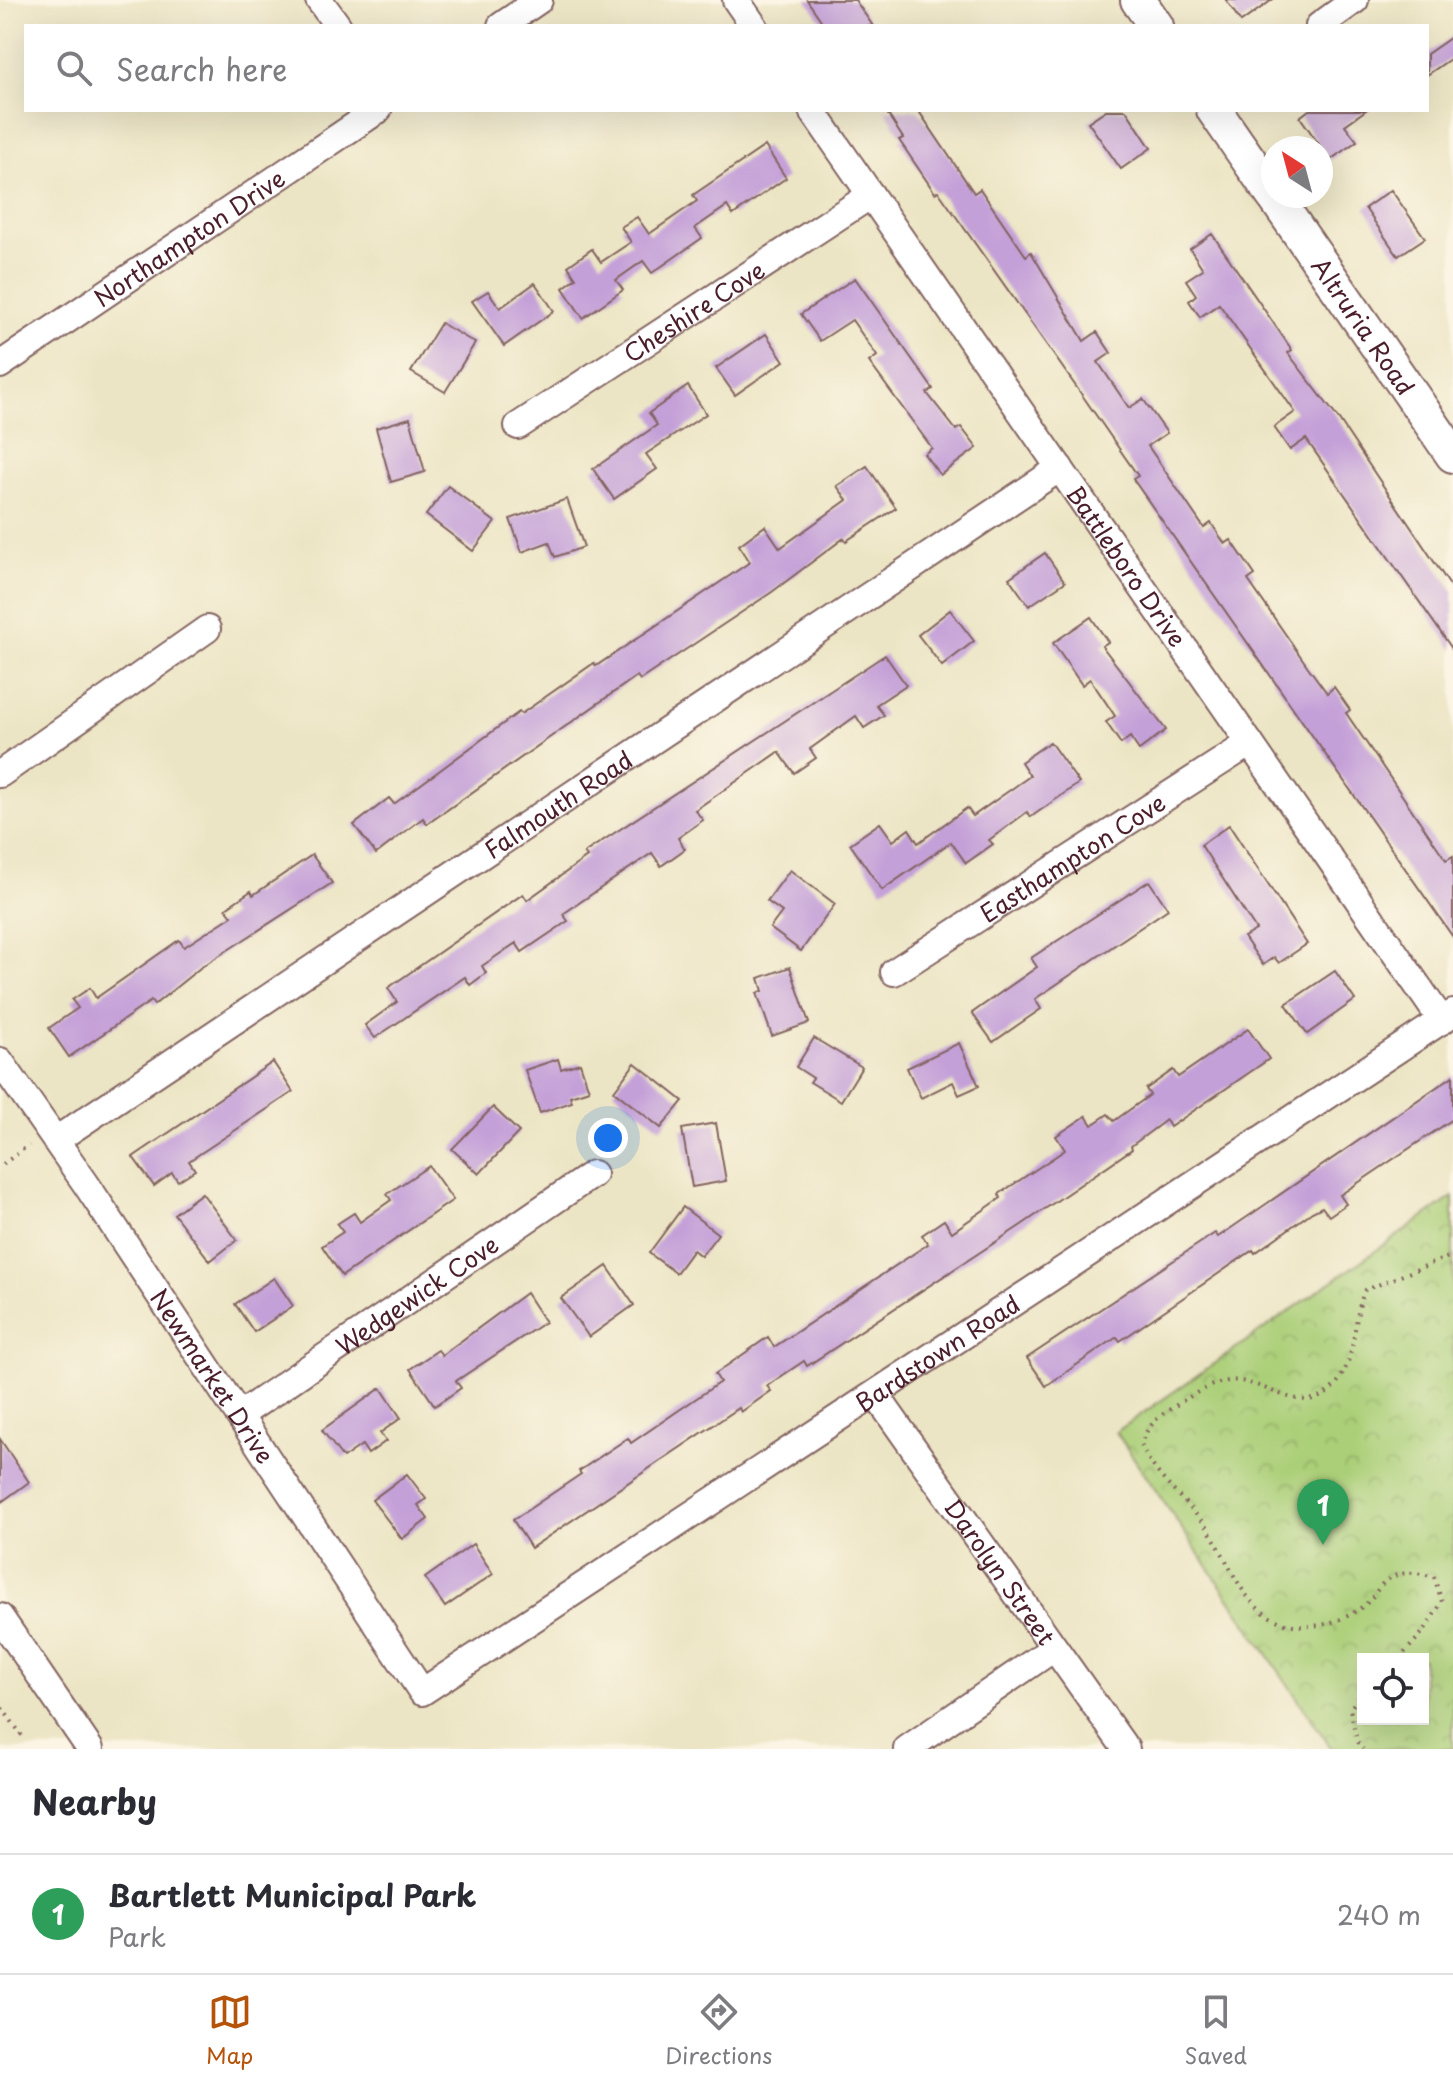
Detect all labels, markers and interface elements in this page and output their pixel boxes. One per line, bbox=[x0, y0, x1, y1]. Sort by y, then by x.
search box bbox=[24, 24, 1429, 112]
icon: search bbox=[52, 46, 96, 90]
text: Search here bbox=[116, 46, 288, 91]
north arrow bbox=[1261, 136, 1333, 208]
street label: Northampton Drive bbox=[86, 160, 292, 315]
street label: Altruria Road bbox=[1304, 250, 1424, 402]
street label: Cheshire Cove bbox=[616, 251, 772, 371]
street label: Battleboro Drive bbox=[1058, 478, 1196, 654]
street label: Falmouth Road bbox=[476, 741, 639, 867]
street label: Easthampton Cove bbox=[972, 784, 1172, 930]
your location bbox=[588, 1118, 628, 1158]
street label: Wedgewick Cove bbox=[328, 1226, 505, 1363]
street label: Newmarket Drive bbox=[142, 1281, 284, 1470]
street label: Bardstown Road bbox=[848, 1285, 1027, 1420]
pin: 1 bbox=[1297, 1479, 1349, 1545]
street label: Darolyn Street bbox=[936, 1491, 1065, 1652]
map controls bbox=[1357, 1653, 1429, 1725]
button: locate bbox=[1357, 1653, 1429, 1725]
text: Nearby bbox=[32, 1775, 157, 1827]
text: Bartlett Municipal Park bbox=[108, 1872, 476, 1917]
text: 1 bbox=[52, 1895, 64, 1934]
text: 240 m bbox=[1337, 1895, 1421, 1934]
text: Park bbox=[108, 1917, 166, 1956]
tab: Map bbox=[206, 1990, 253, 2071]
tab: Directions bbox=[665, 1990, 772, 2071]
tab: Saved bbox=[1184, 1990, 1247, 2071]

